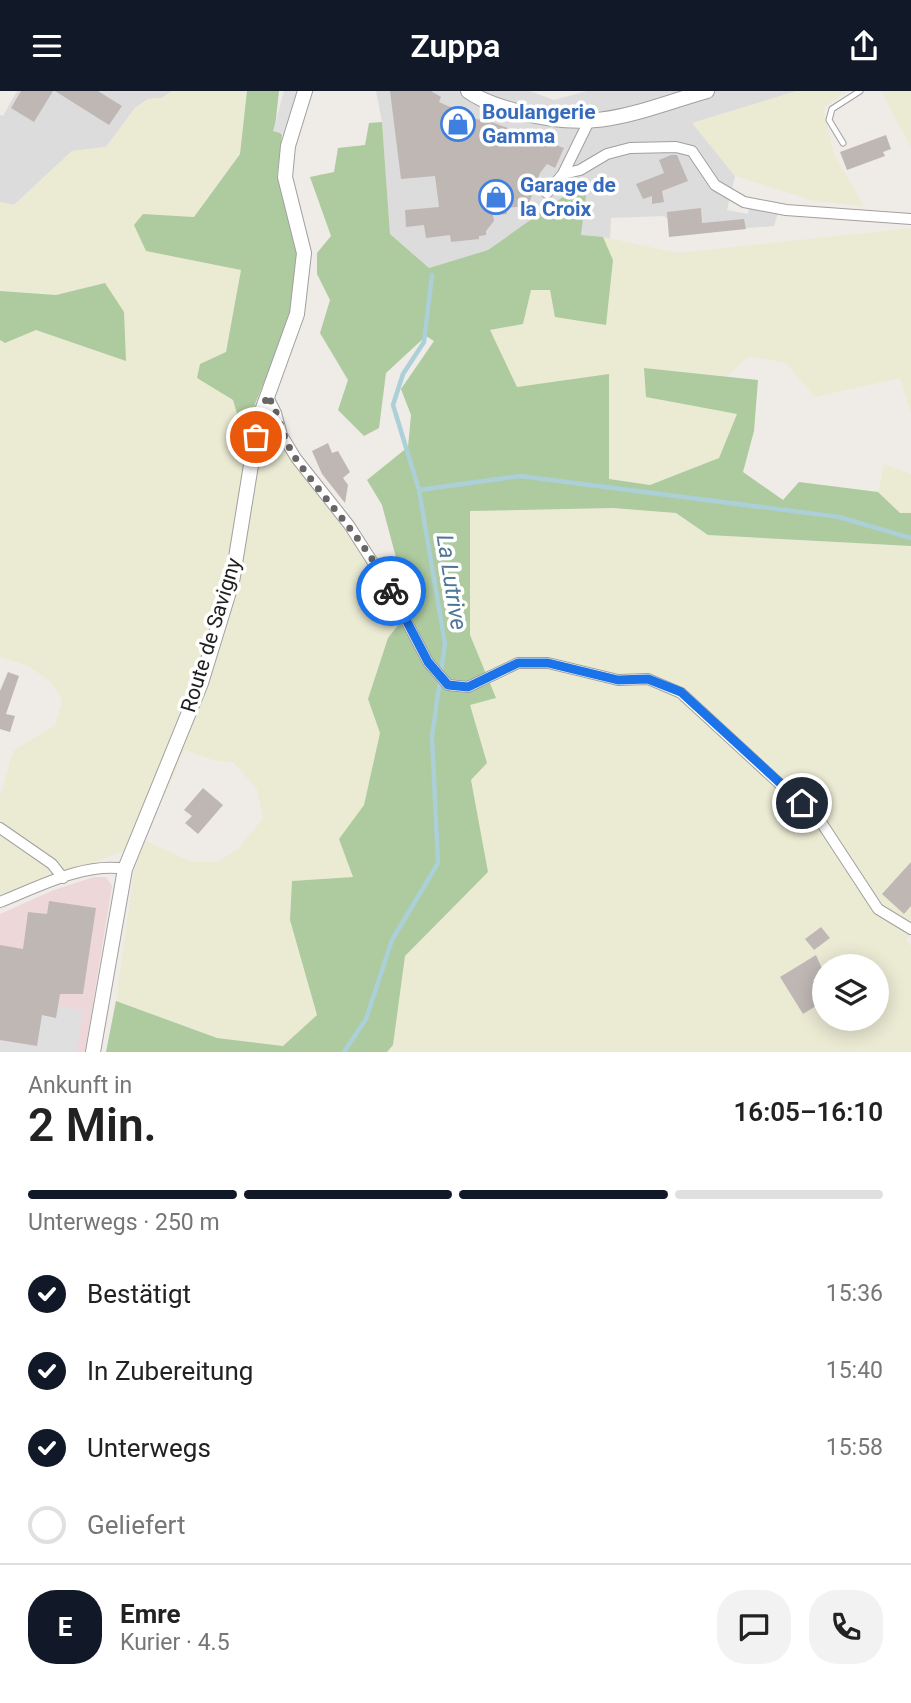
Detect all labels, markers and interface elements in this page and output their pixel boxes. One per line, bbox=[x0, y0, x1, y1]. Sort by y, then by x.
icon: menu bbox=[28, 27, 66, 65]
text: Zuppa bbox=[410, 27, 501, 65]
icon: share bbox=[845, 27, 883, 65]
place label: Boulangerie Gamma bbox=[482, 100, 596, 148]
shop icon: Boulangerie Gamma bbox=[439, 105, 477, 143]
place label: Garage de la Croix bbox=[520, 173, 616, 221]
shop icon: Garage de la Croix bbox=[477, 178, 515, 216]
pin bbox=[226, 407, 286, 467]
icon: bag bbox=[237, 418, 275, 456]
water label: La Lutrive bbox=[431, 532, 472, 632]
street label: Route de Savigny bbox=[176, 555, 246, 715]
courier bbox=[356, 556, 426, 626]
icon: bike bbox=[372, 572, 410, 610]
pin bbox=[772, 773, 832, 833]
icon: home bbox=[783, 784, 821, 822]
map controls bbox=[812, 954, 889, 1031]
button: layers bbox=[812, 954, 889, 1031]
text: Ankunft in bbox=[28, 1072, 132, 1099]
text: 16:05–16:10 bbox=[733, 1097, 883, 1127]
text: 2 Min. bbox=[28, 1098, 157, 1152]
text: Unterwegs · 250 m bbox=[28, 1209, 220, 1236]
icon: check bbox=[28, 1275, 66, 1313]
text: Bestätigt bbox=[87, 1279, 191, 1309]
text: 15:36 bbox=[826, 1280, 883, 1307]
icon: check bbox=[28, 1352, 66, 1390]
text: In Zubereitung bbox=[87, 1356, 253, 1386]
text: 15:40 bbox=[826, 1357, 883, 1384]
icon: check bbox=[28, 1429, 66, 1467]
text: Unterwegs bbox=[87, 1433, 211, 1463]
text: 15:58 bbox=[826, 1434, 883, 1461]
text: Geliefert bbox=[87, 1510, 185, 1540]
button: chat bbox=[717, 1590, 791, 1664]
button: phone bbox=[809, 1590, 883, 1664]
text: Emre bbox=[120, 1599, 180, 1629]
text: E bbox=[58, 1612, 72, 1642]
text: Kurier · 4.5 bbox=[120, 1629, 230, 1656]

